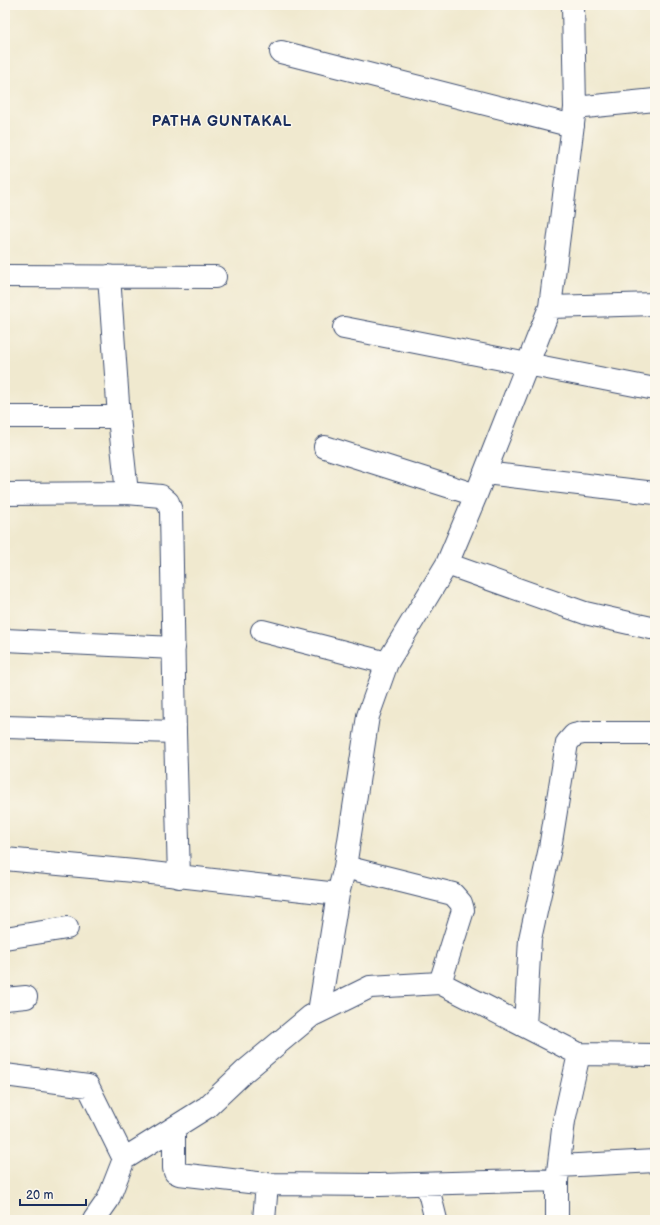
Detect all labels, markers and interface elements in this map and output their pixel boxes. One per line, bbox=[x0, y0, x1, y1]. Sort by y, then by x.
district label: PATHA GUNTAKAL bbox=[152, 112, 292, 131]
scale bar bbox=[20, 1181, 86, 1207]
text: 20 m bbox=[26, 1188, 53, 1203]

